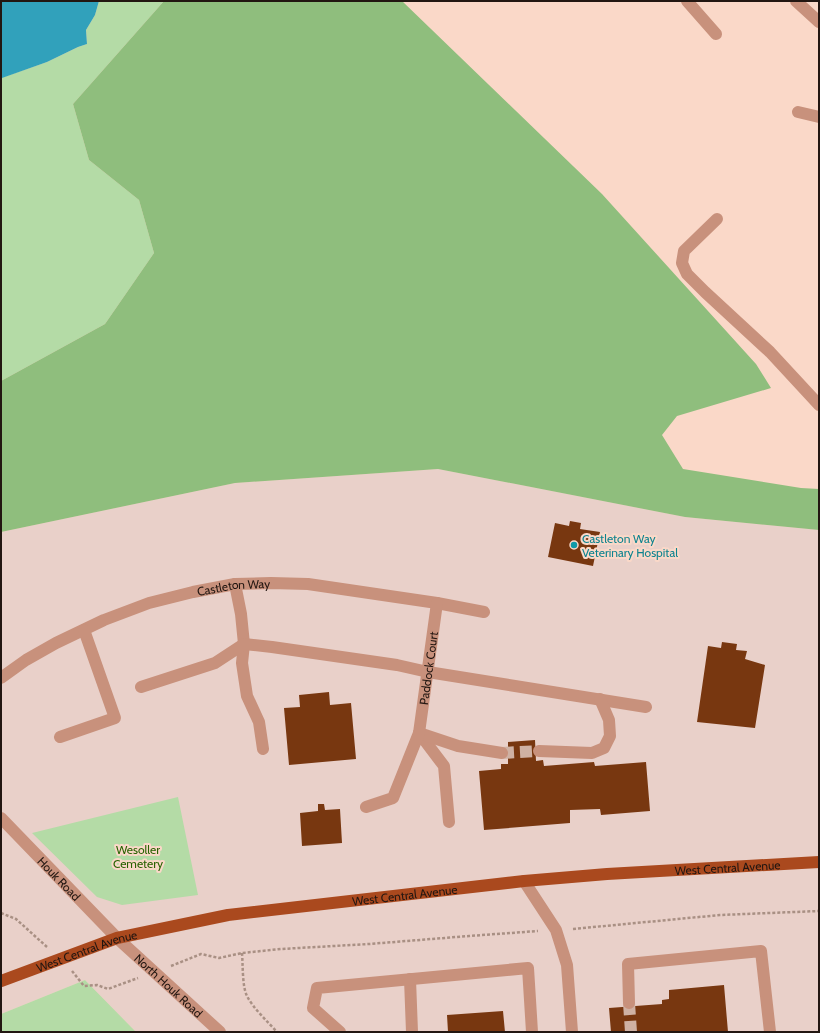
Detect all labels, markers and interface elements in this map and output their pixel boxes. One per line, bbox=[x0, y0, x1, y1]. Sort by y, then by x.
place label: Castleton Way Veterinary Hospital bbox=[582, 531, 678, 560]
marker: Castleton Way Veterinary Hospital bbox=[569, 540, 579, 550]
street label: Castleton Way bbox=[196, 576, 270, 599]
street label: Paddock Court bbox=[415, 630, 440, 706]
park label: Wesoller Cemetery bbox=[113, 842, 163, 871]
street label: Houk Road bbox=[35, 853, 84, 904]
street label: West Central Avenue bbox=[674, 857, 781, 878]
street label: West Central Avenue bbox=[351, 881, 458, 908]
street label: West Central Avenue bbox=[34, 927, 138, 975]
street label: North Houk Road bbox=[131, 950, 206, 1020]

